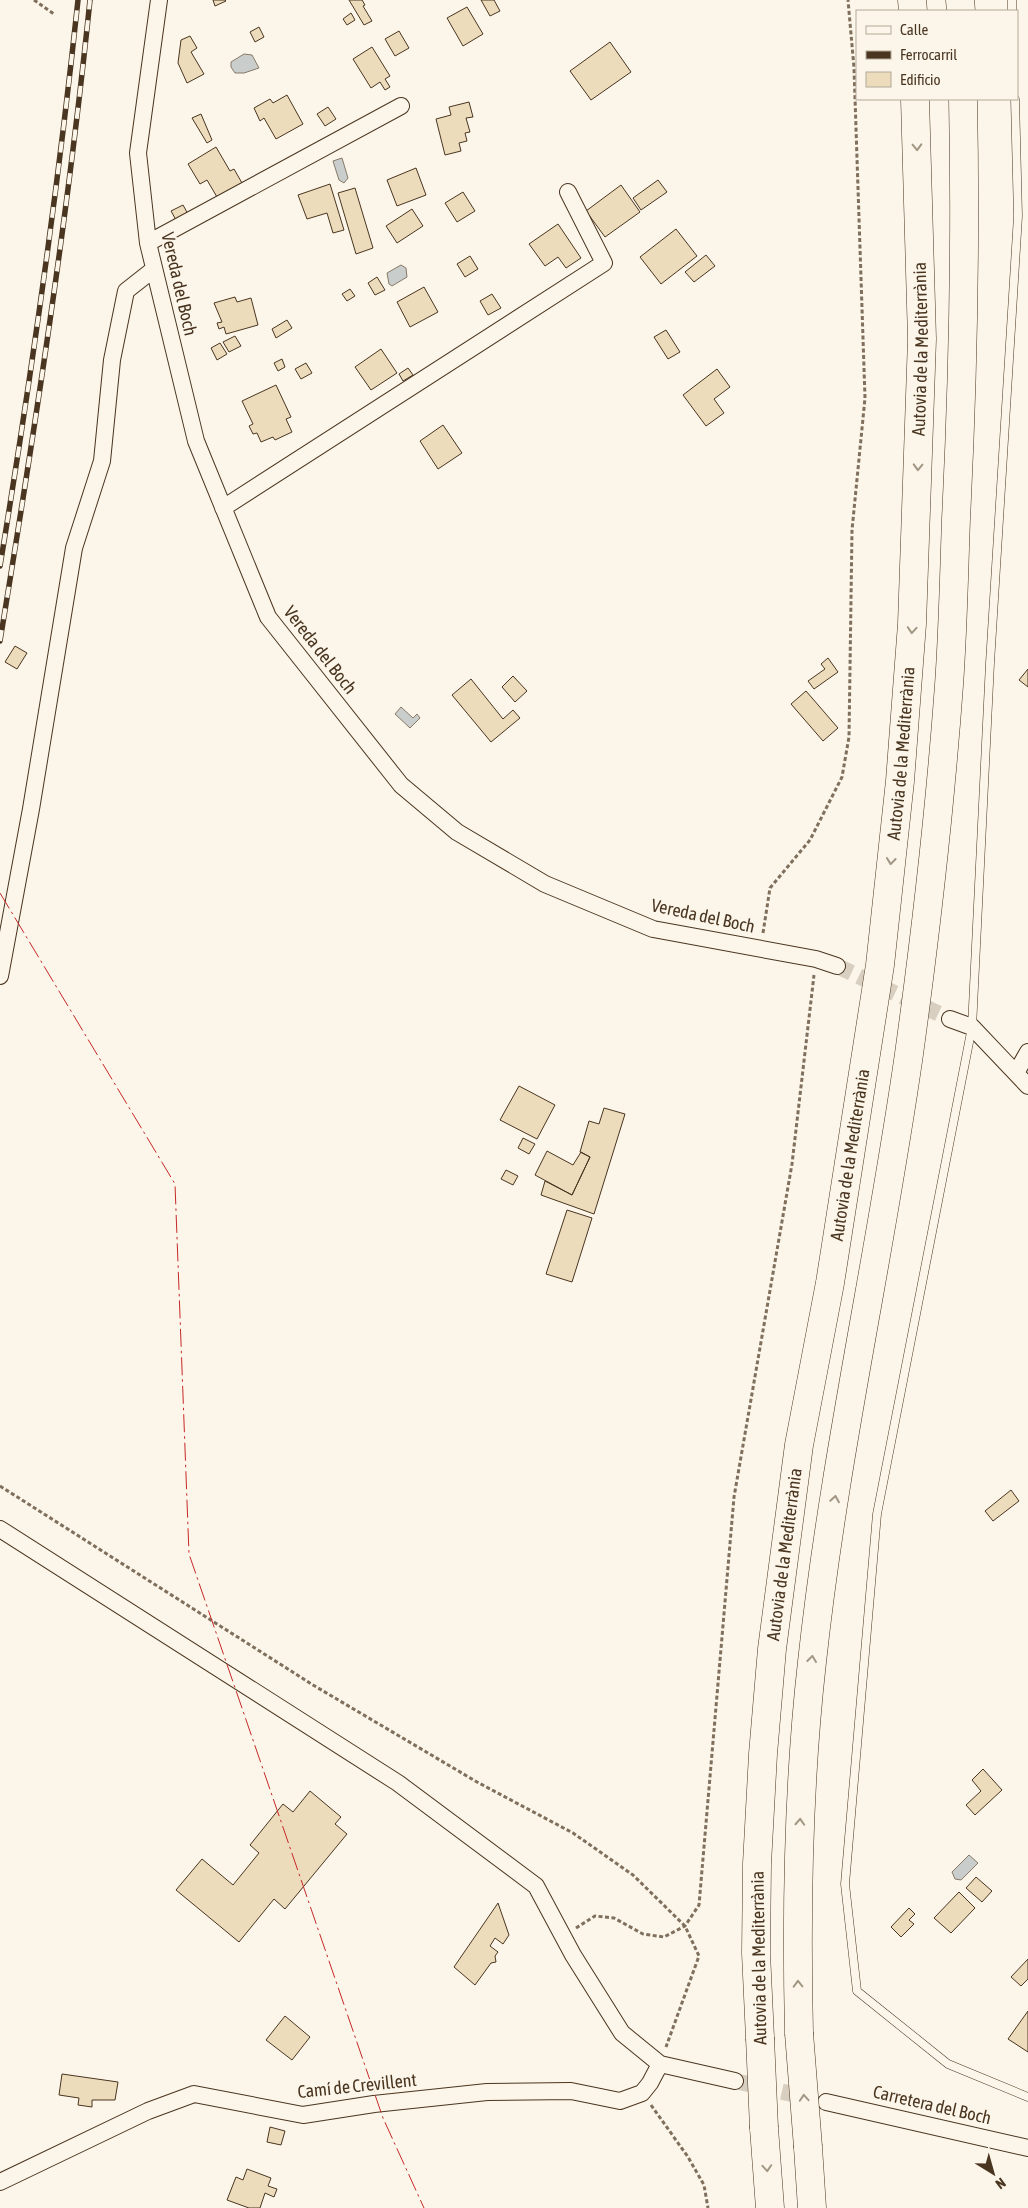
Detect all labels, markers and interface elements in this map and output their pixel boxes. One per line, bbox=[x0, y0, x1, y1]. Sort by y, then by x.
legend bbox=[856, 10, 1018, 100]
text: Calle bbox=[900, 21, 929, 38]
text: Ferrocarril bbox=[900, 46, 957, 63]
text: Edificio bbox=[900, 71, 941, 88]
one-way arrow bbox=[911, 144, 922, 152]
street label: Vereda del Boch bbox=[157, 230, 202, 338]
street label: Autovia de la Mediterrània bbox=[908, 262, 932, 436]
one-way arrow bbox=[912, 464, 923, 472]
street label: Vereda del Boch bbox=[280, 602, 361, 698]
one-way arrow bbox=[907, 626, 918, 634]
street label: Autovia de la Mediterrània bbox=[883, 666, 919, 841]
one-way arrow bbox=[886, 858, 897, 866]
street label: Vereda del Boch bbox=[649, 894, 757, 937]
street label: Autovia de la Mediterrània bbox=[826, 1067, 874, 1242]
street label: Autovia de la Mediterrània bbox=[762, 1467, 806, 1642]
one-way arrow bbox=[829, 1494, 840, 1502]
one-way arrow bbox=[806, 1655, 817, 1663]
one-way arrow bbox=[795, 1817, 806, 1825]
street label: Autovia de la Mediterrània bbox=[746, 1871, 771, 2045]
one-way arrow bbox=[793, 1980, 803, 1988]
street label: Camí de Crevillent bbox=[296, 2069, 418, 2102]
street label: Carretera del Boch bbox=[871, 2081, 993, 2128]
one-way arrow bbox=[799, 2094, 810, 2102]
north arrow bbox=[968, 2148, 1018, 2198]
one-way arrow bbox=[762, 2164, 773, 2172]
text: N bbox=[993, 2175, 1009, 2192]

